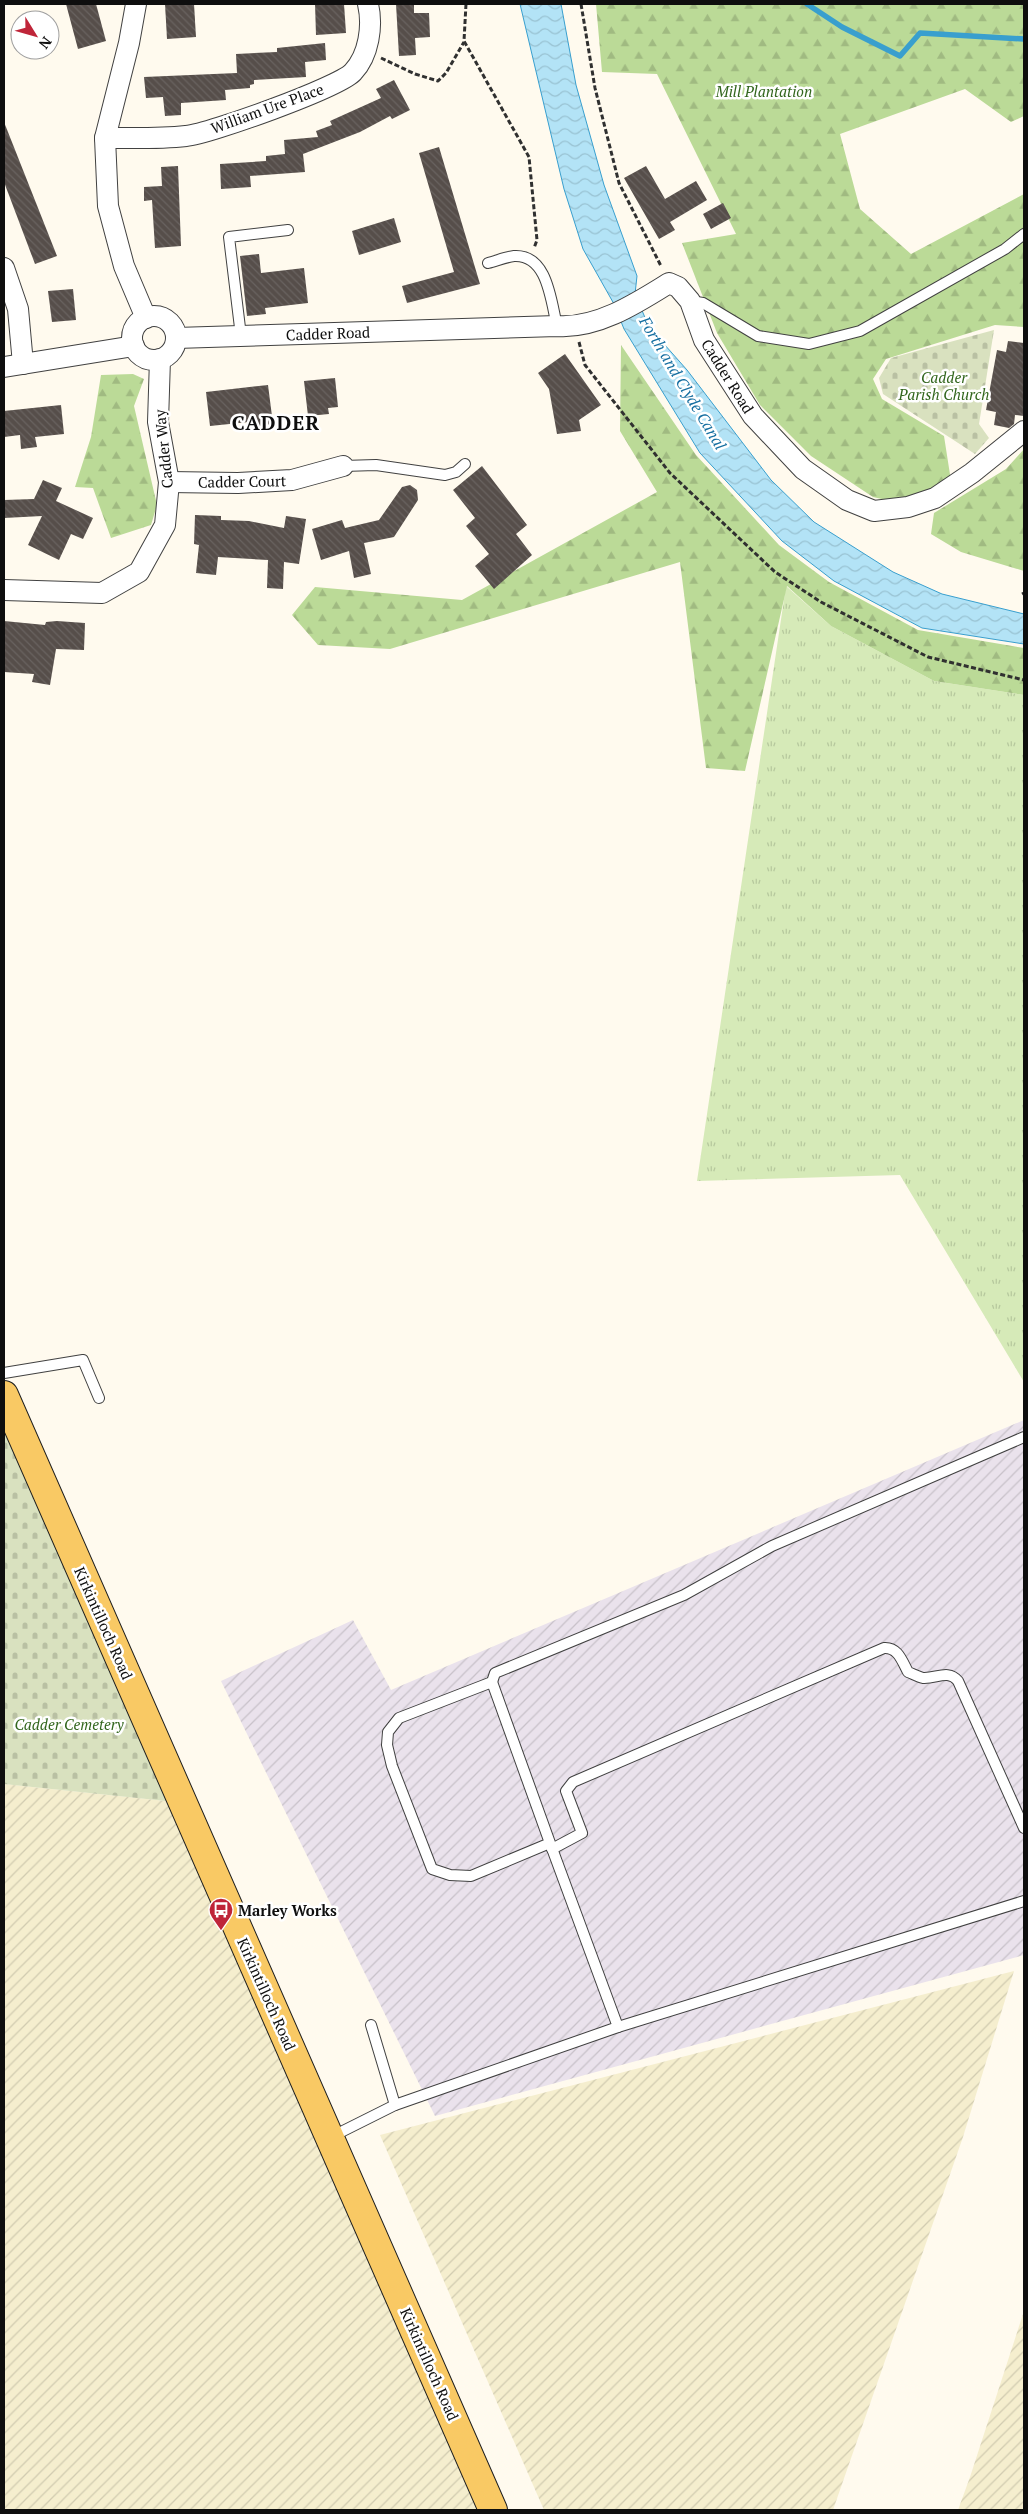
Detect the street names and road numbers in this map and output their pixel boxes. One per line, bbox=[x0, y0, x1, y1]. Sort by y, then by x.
street label: William Ure Place bbox=[208, 78, 326, 138]
street label: Cadder Road bbox=[286, 322, 370, 344]
street label: Cadder Road bbox=[697, 335, 759, 417]
street label: Cadder Way bbox=[149, 408, 177, 489]
street label: Cadder Court bbox=[198, 470, 287, 492]
street label: Kirkintilloch Road bbox=[70, 1563, 138, 1683]
street label: Kirkintilloch Road bbox=[233, 1934, 301, 2054]
street label: Kirkintilloch Road bbox=[396, 2304, 464, 2424]

